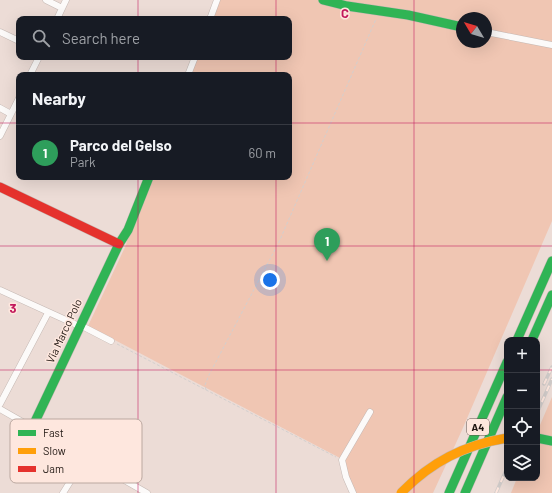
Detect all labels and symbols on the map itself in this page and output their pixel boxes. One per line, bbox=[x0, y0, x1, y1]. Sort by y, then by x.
text: C bbox=[341, 5, 349, 21]
north arrow bbox=[456, 12, 492, 48]
pin: 1 bbox=[314, 228, 340, 261]
your location bbox=[260, 270, 280, 290]
street label: Via Marco Polo bbox=[43, 297, 84, 365]
text: 3 bbox=[9, 300, 17, 316]
legend bbox=[10, 419, 142, 483]
road number: A4 bbox=[467, 419, 489, 435]
text: Fast bbox=[43, 426, 64, 439]
text: Slow bbox=[43, 444, 66, 457]
text: Jam bbox=[43, 462, 64, 475]

